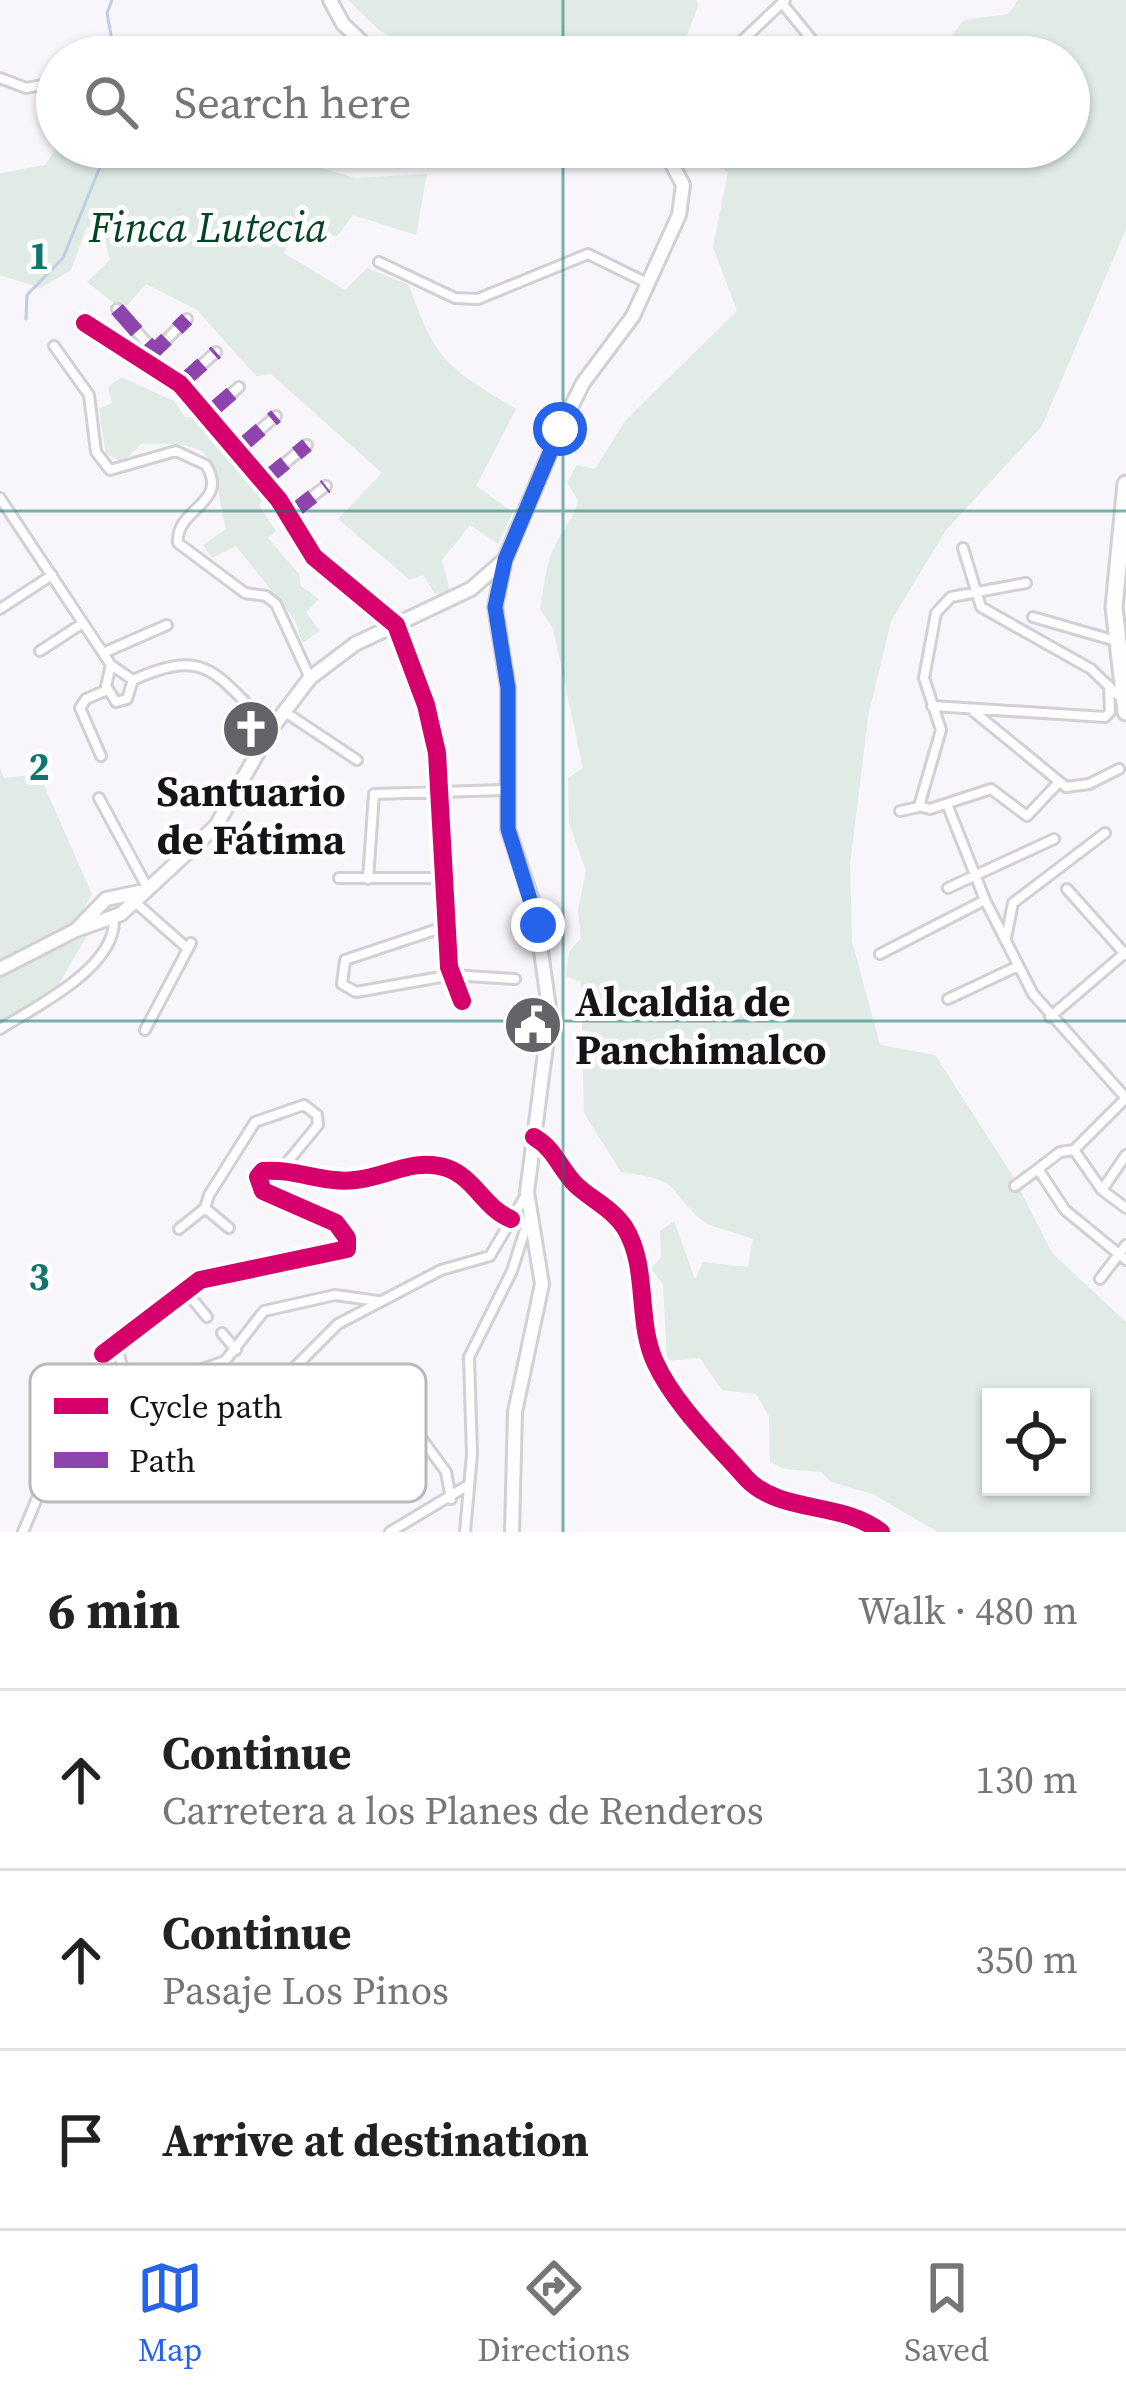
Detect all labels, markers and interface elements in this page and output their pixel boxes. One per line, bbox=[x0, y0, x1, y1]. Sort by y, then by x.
search box bbox=[36, 36, 1090, 168]
icon: search bbox=[78, 69, 144, 135]
text: Search here bbox=[174, 71, 411, 133]
park label: Finca Lutecia bbox=[88, 198, 327, 256]
text: 1 bbox=[28, 229, 50, 282]
route start bbox=[533, 402, 587, 456]
church icon: Santuario de Fátima bbox=[220, 698, 282, 760]
text: 2 bbox=[28, 740, 50, 793]
place label: Santuario de Fátima bbox=[156, 762, 346, 868]
route end bbox=[511, 898, 565, 952]
place label: Alcaldia de Panchimalco bbox=[575, 972, 827, 1078]
public building icon: Alcaldia de Panchimalco bbox=[502, 994, 564, 1056]
text: 3 bbox=[28, 1250, 50, 1303]
legend bbox=[30, 1364, 426, 1502]
text: Cycle path bbox=[129, 1384, 283, 1429]
map controls bbox=[982, 1388, 1090, 1496]
button: locate bbox=[982, 1388, 1090, 1496]
text: Path bbox=[129, 1438, 196, 1483]
text: 6 min bbox=[48, 1575, 180, 1645]
text: Walk · 480 m bbox=[858, 1584, 1078, 1637]
text: Continue bbox=[162, 1722, 351, 1784]
icon: ahead bbox=[48, 1747, 114, 1813]
text: 130 m bbox=[975, 1753, 1078, 1806]
text: Carretera a los Planes de Renderos bbox=[162, 1784, 764, 1837]
text: Continue bbox=[162, 1902, 351, 1964]
icon: ahead bbox=[48, 1927, 114, 1993]
text: 350 m bbox=[975, 1933, 1078, 1986]
text: Pasaje Los Pinos bbox=[162, 1964, 449, 2017]
icon: arrive bbox=[48, 2107, 114, 2173]
text: Arrive at destination bbox=[162, 2109, 589, 2171]
tab: Map bbox=[137, 2255, 203, 2372]
tab: Directions bbox=[477, 2255, 630, 2372]
tab: Saved bbox=[904, 2255, 989, 2372]

